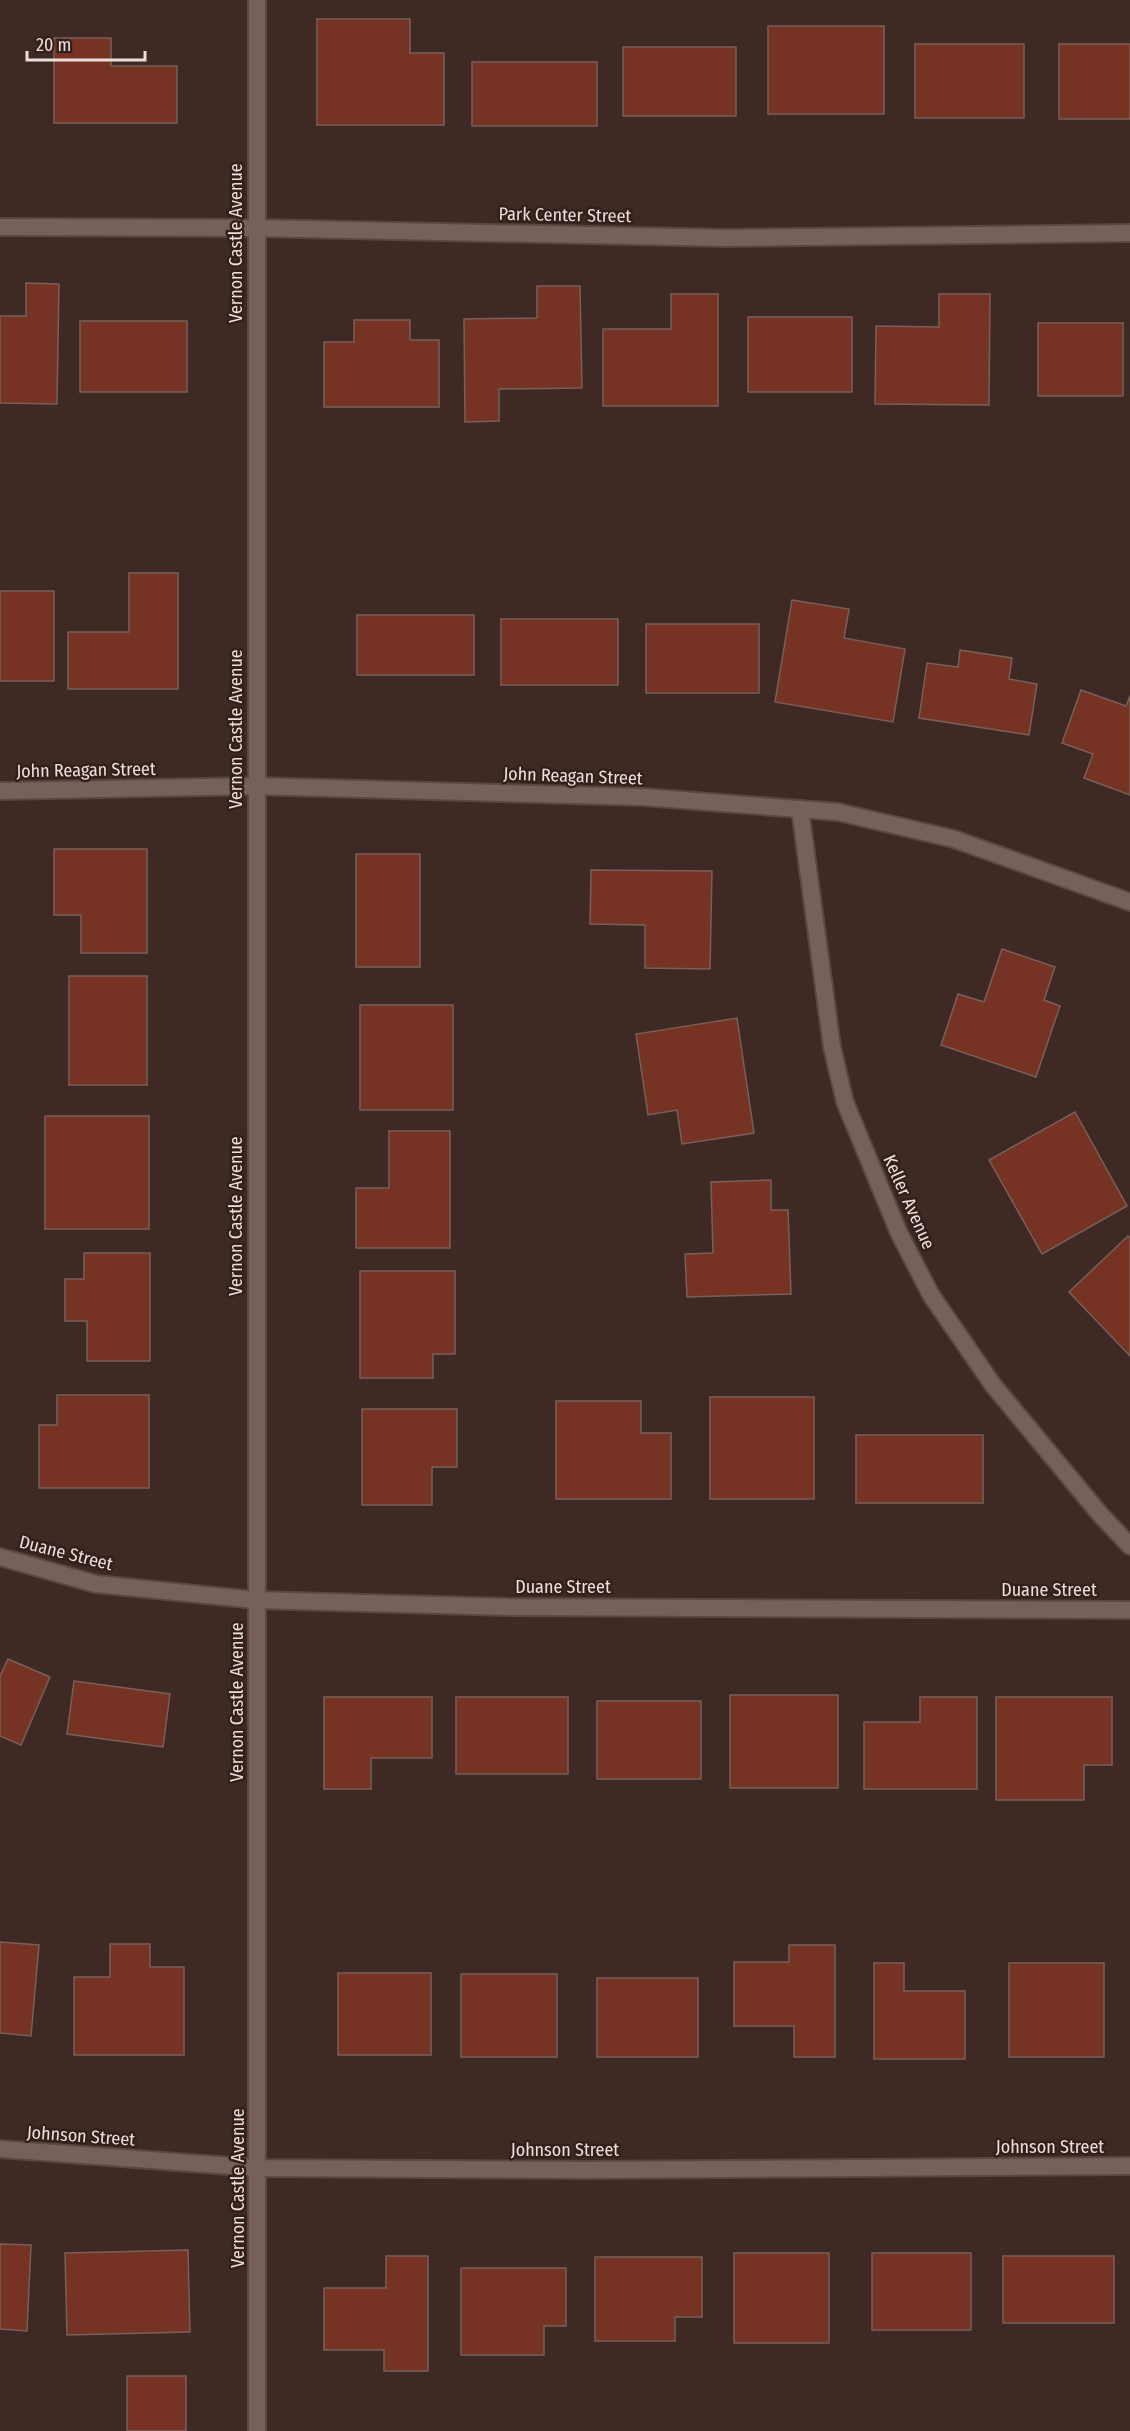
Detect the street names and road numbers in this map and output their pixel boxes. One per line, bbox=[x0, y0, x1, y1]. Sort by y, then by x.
street label: Vernon Castle Avenue bbox=[225, 163, 247, 323]
street label: Park Center Street bbox=[498, 203, 632, 227]
street label: Vernon Castle Avenue bbox=[225, 649, 247, 809]
street label: John Reagan Street bbox=[16, 758, 156, 782]
street label: John Reagan Street bbox=[503, 763, 643, 789]
street label: Vernon Castle Avenue bbox=[225, 1136, 247, 1296]
street label: Keller Avenue bbox=[878, 1151, 940, 1253]
street label: Duane Street bbox=[17, 1531, 115, 1575]
street label: Duane Street bbox=[515, 1576, 611, 1598]
street label: Duane Street bbox=[1001, 1579, 1097, 1601]
street label: Vernon Castle Avenue bbox=[226, 1622, 248, 1782]
street label: Vernon Castle Avenue bbox=[227, 2108, 249, 2268]
street label: Johnson Street bbox=[26, 2121, 136, 2151]
street label: Johnson Street bbox=[996, 2136, 1104, 2158]
street label: Johnson Street bbox=[511, 2139, 619, 2161]

